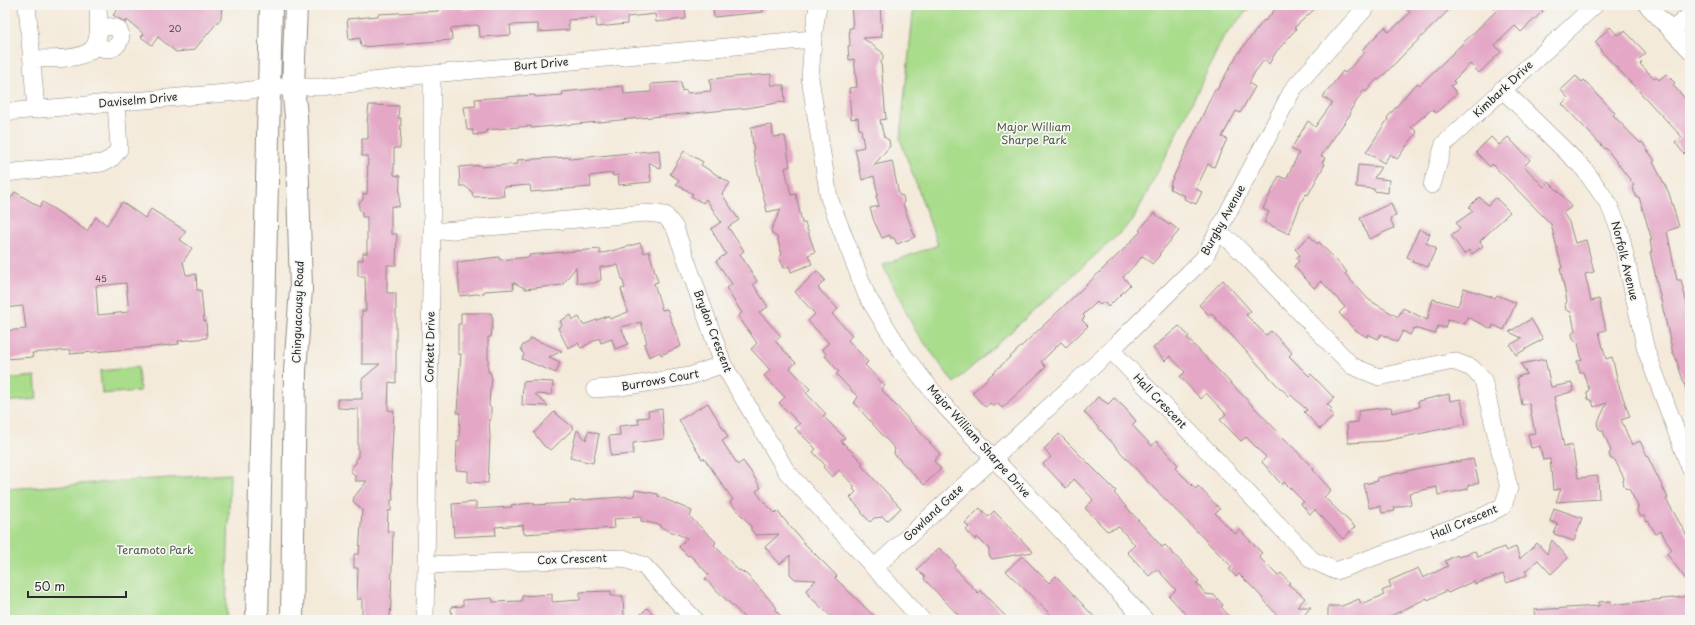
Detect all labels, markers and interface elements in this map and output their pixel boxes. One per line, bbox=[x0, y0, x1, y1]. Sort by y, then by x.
house number: 20 bbox=[169, 21, 182, 35]
street label: Burt Drive bbox=[513, 53, 569, 74]
street label: Kimbark Drive bbox=[1469, 56, 1537, 121]
street label: Daviselm Drive bbox=[98, 88, 178, 111]
park label: Major William Sharpe Park bbox=[997, 118, 1071, 148]
street label: Burgby Avenue bbox=[1196, 181, 1249, 258]
street label: Norfolk Avenue bbox=[1607, 219, 1644, 302]
street label: Chinguacousy Road bbox=[287, 260, 308, 364]
house number: 45 bbox=[95, 271, 107, 285]
street label: Brydon Crescent bbox=[690, 287, 737, 375]
street label: Corkett Drive bbox=[420, 311, 439, 383]
street label: Burrows Court bbox=[620, 364, 701, 395]
street label: Hall Crescent bbox=[1130, 369, 1192, 433]
street label: Major William Sharpe Drive bbox=[924, 380, 1035, 501]
street label: Gowland Gate bbox=[899, 480, 967, 545]
street label: Hall Crescent bbox=[1428, 500, 1500, 543]
park label: Teramoto Park bbox=[116, 541, 194, 558]
street label: Cox Crescent bbox=[537, 549, 608, 568]
scale bar bbox=[28, 573, 126, 599]
text: 50 m bbox=[34, 577, 65, 595]

